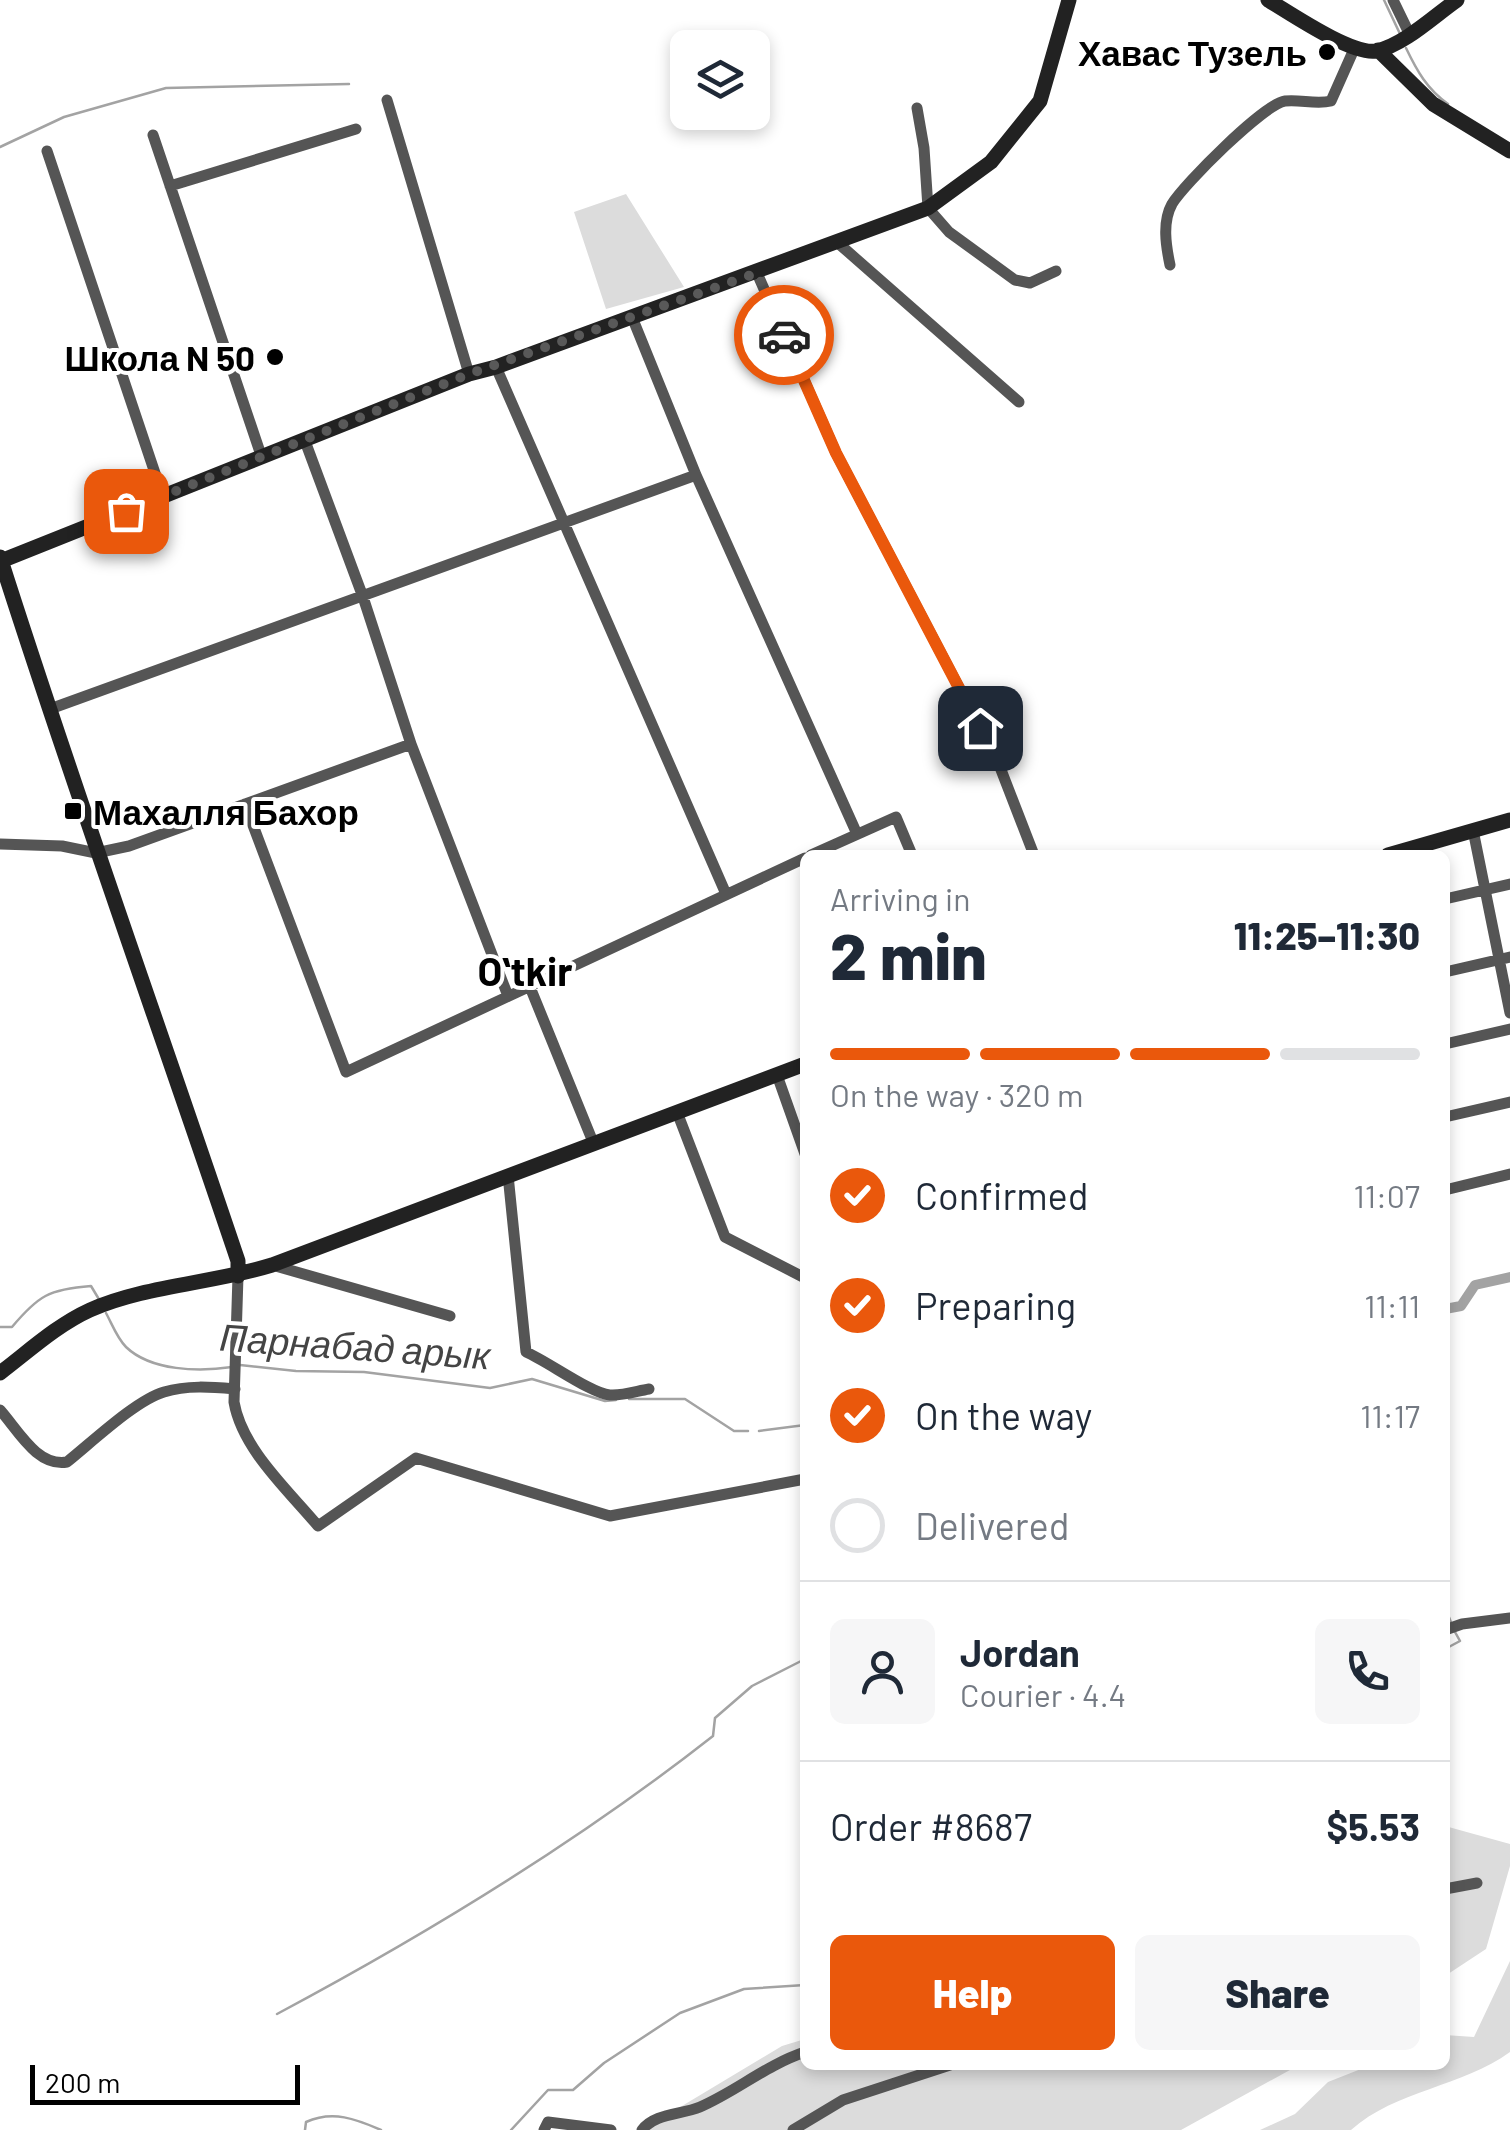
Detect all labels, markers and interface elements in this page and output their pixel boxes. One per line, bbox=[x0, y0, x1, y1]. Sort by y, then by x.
map controls bbox=[670, 30, 770, 130]
button: layers bbox=[670, 30, 770, 130]
place label: Хавас Тузель bbox=[1078, 31, 1307, 73]
marker: Хавас Тузель bbox=[1316, 41, 1338, 63]
courier bbox=[734, 285, 834, 385]
icon: car bbox=[757, 308, 812, 363]
place label: Школа N 50 bbox=[64, 336, 255, 378]
marker: Школа N 50 bbox=[264, 346, 286, 368]
pin bbox=[84, 469, 169, 554]
icon: bag bbox=[99, 484, 154, 539]
pin bbox=[938, 686, 1023, 771]
icon: home bbox=[953, 701, 1008, 756]
place label: Махалля Бахор bbox=[93, 790, 359, 832]
marker: Махалля Бахор bbox=[62, 800, 84, 822]
text: Arriving in bbox=[830, 879, 970, 917]
text: 11:25–11:30 bbox=[1234, 912, 1420, 958]
text: 2 min bbox=[830, 915, 987, 993]
district label: Oʻtkir bbox=[477, 946, 573, 994]
text: On the way · 320 m bbox=[830, 1075, 1083, 1113]
icon: check bbox=[830, 1168, 885, 1223]
text: Confirmed bbox=[915, 1172, 1088, 1218]
text: 11:07 bbox=[1353, 1176, 1420, 1214]
icon: check bbox=[830, 1278, 885, 1333]
text: Preparing bbox=[915, 1282, 1076, 1328]
text: 11:11 bbox=[1364, 1286, 1420, 1324]
water label: Парнабад арык bbox=[218, 1313, 494, 1378]
icon: check bbox=[830, 1388, 885, 1443]
text: On the way bbox=[915, 1392, 1092, 1438]
text: 11:17 bbox=[1360, 1396, 1420, 1434]
text: Delivered bbox=[915, 1502, 1069, 1548]
button: person bbox=[830, 1619, 935, 1724]
button: phone bbox=[1315, 1619, 1420, 1724]
text: Jordan bbox=[960, 1629, 1080, 1675]
text: Courier · 4.4 bbox=[960, 1675, 1126, 1713]
text: Order #8687 bbox=[830, 1803, 1032, 1849]
text: $5.53 bbox=[1327, 1803, 1420, 1849]
button: Help bbox=[830, 1935, 1115, 2050]
button: Share bbox=[1135, 1935, 1420, 2050]
scale bar bbox=[30, 2060, 300, 2104]
text: 200 m bbox=[45, 2065, 120, 2099]

